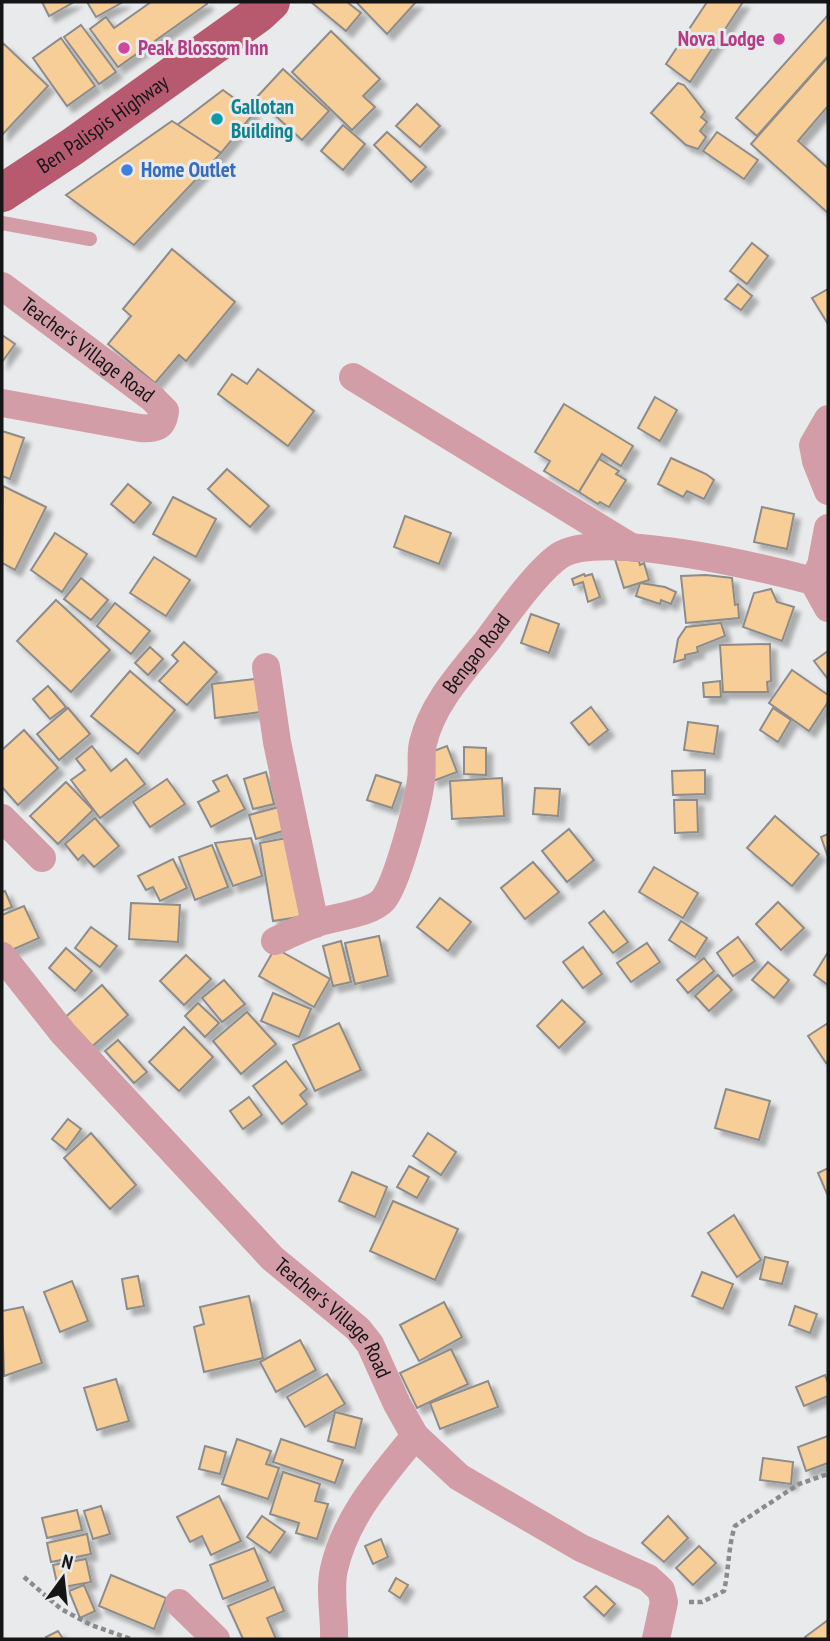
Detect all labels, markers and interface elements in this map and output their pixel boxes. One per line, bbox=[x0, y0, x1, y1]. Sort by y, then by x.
place label: Nova Lodge bbox=[678, 25, 765, 52]
marker: Nova Lodge bbox=[771, 31, 787, 47]
place label: Peak Blossom Inn bbox=[138, 34, 268, 61]
marker: Peak Blossom Inn bbox=[116, 40, 132, 56]
street label: Ben Palispis Highway bbox=[32, 68, 173, 179]
place label: Gallotan Building bbox=[231, 93, 294, 144]
marker: Gallotan Building bbox=[209, 111, 225, 127]
place label: Home Outlet bbox=[141, 156, 236, 183]
marker: Home Outlet bbox=[119, 162, 135, 178]
street label: Teacher's Village Road bbox=[16, 291, 160, 408]
street label: Bengao Road bbox=[436, 608, 516, 699]
street label: Teacher's Village Road bbox=[269, 1251, 397, 1382]
north arrow bbox=[28, 1543, 98, 1613]
text: N bbox=[59, 1549, 75, 1574]

